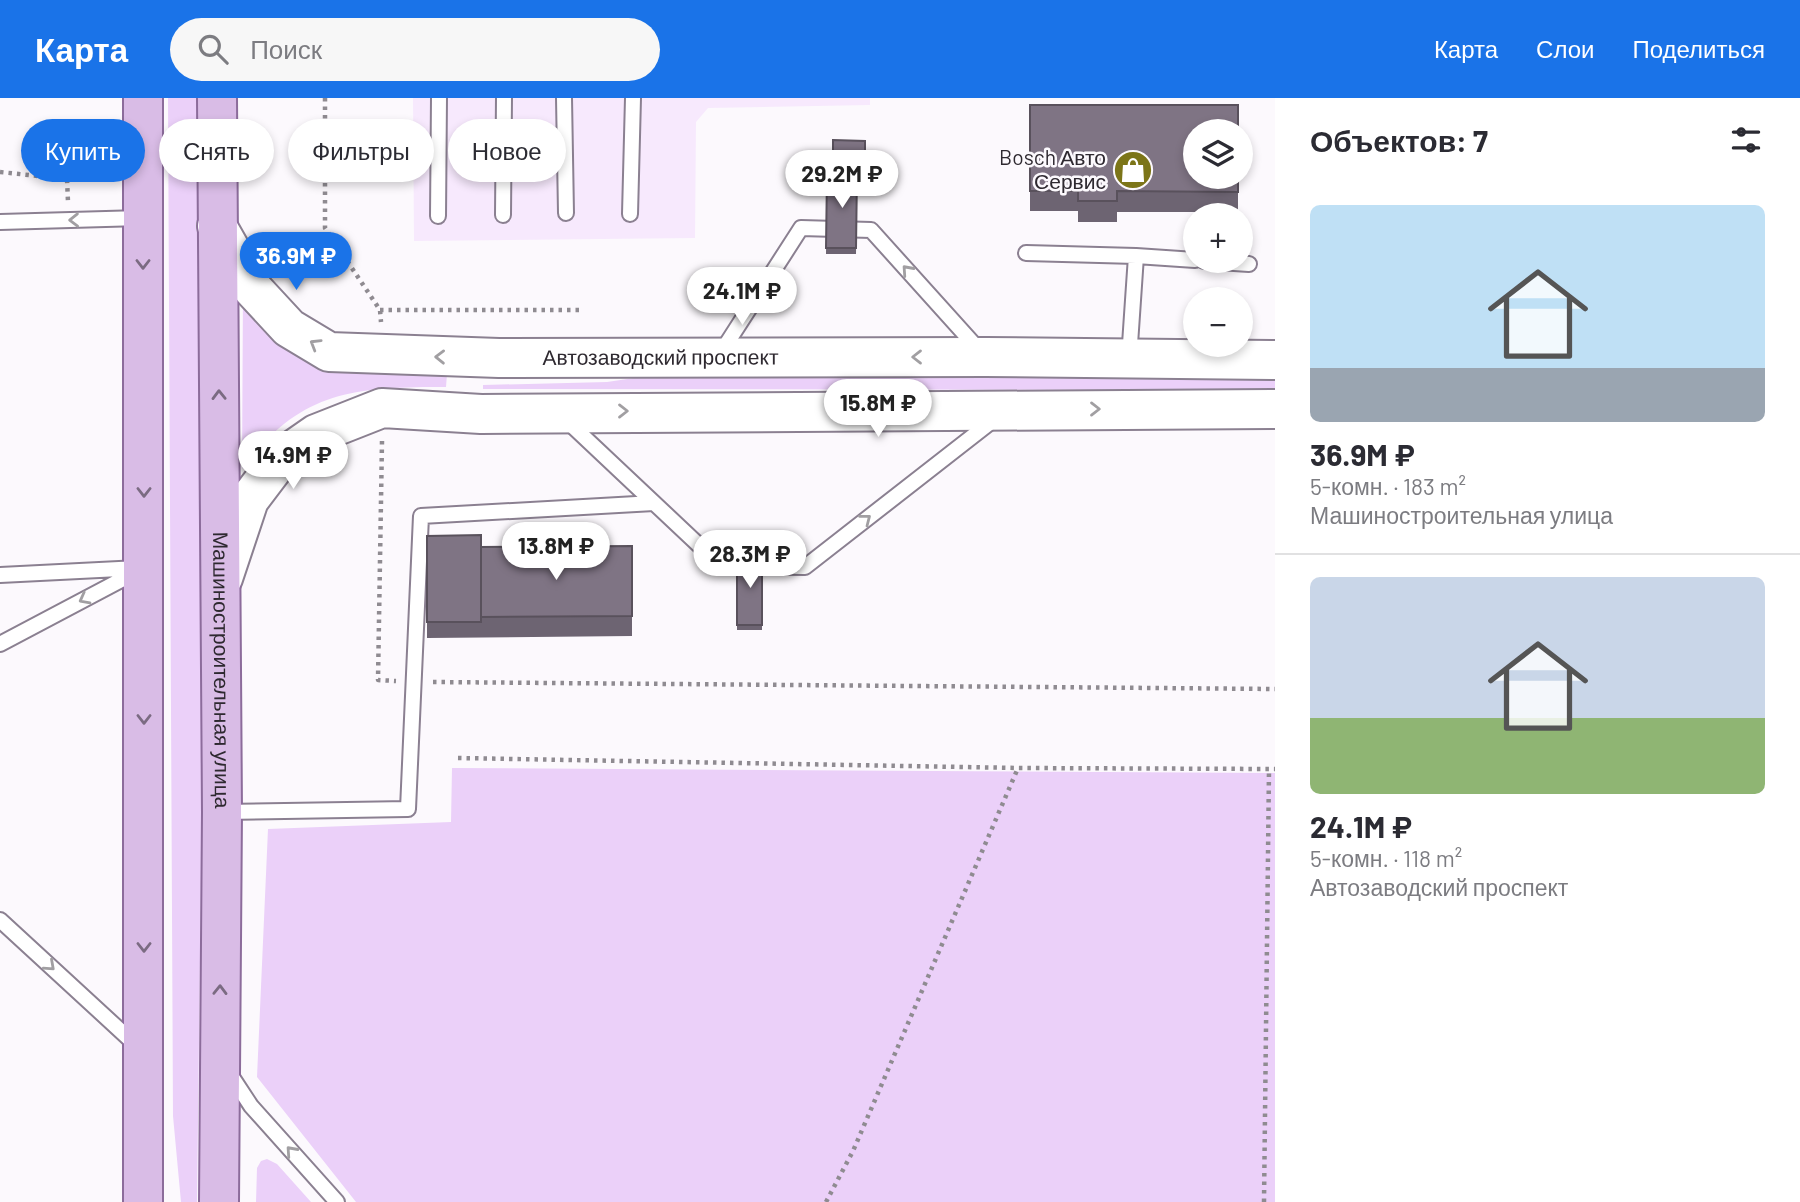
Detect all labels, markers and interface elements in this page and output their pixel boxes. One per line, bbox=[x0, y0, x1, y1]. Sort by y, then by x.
search box bbox=[170, 18, 660, 81]
text: Карта bbox=[35, 29, 128, 69]
icon: search bbox=[194, 30, 232, 68]
text: Поиск bbox=[250, 33, 322, 64]
text: Карта bbox=[1434, 34, 1498, 63]
text: Слои bbox=[1536, 34, 1594, 63]
text: Поделиться bbox=[1632, 34, 1765, 63]
chip: Купить bbox=[21, 119, 145, 182]
chip: Снять bbox=[159, 119, 274, 182]
chip: Фильтры bbox=[288, 119, 434, 182]
chip: Новое bbox=[448, 119, 566, 182]
map controls bbox=[1183, 119, 1253, 357]
button: layers bbox=[1183, 119, 1253, 189]
icon: filters bbox=[1727, 121, 1765, 159]
text: Объектов: 7 bbox=[1310, 122, 1488, 158]
place label: Bosch Авто Сервис bbox=[999, 144, 1106, 193]
shop icon: Bosch Авто Сервис bbox=[1112, 149, 1154, 191]
pin: 29.2M ₽ bbox=[777, 150, 907, 210]
text: 29.2M ₽ bbox=[801, 159, 883, 187]
button: + bbox=[1183, 203, 1253, 273]
one-way arrow bbox=[69, 212, 79, 228]
pin: 36.9M ₽ bbox=[231, 232, 361, 292]
text: 36.9M ₽ bbox=[256, 241, 336, 269]
icon: home bbox=[1475, 251, 1601, 377]
one-way arrow bbox=[135, 259, 151, 270]
one-way arrow bbox=[903, 265, 915, 278]
pin: 24.1M ₽ bbox=[677, 268, 807, 327]
text: 24.1M ₽ bbox=[703, 276, 781, 304]
button: − bbox=[1183, 287, 1253, 357]
one-way arrow bbox=[310, 339, 323, 352]
street label: Автозаводский проспект bbox=[543, 343, 779, 369]
one-way arrow bbox=[434, 349, 445, 364]
one-way arrow bbox=[912, 349, 922, 365]
pin: 15.8M ₽ bbox=[813, 380, 943, 439]
text: 15.8M ₽ bbox=[840, 388, 916, 416]
one-way arrow bbox=[211, 389, 226, 400]
one-way arrow bbox=[1090, 401, 1101, 417]
one-way arrow bbox=[618, 403, 628, 419]
pin: 14.9M ₽ bbox=[228, 432, 358, 491]
text: 36.9M ₽ bbox=[1310, 436, 1415, 472]
text: 14.9M ₽ bbox=[254, 440, 332, 468]
text: 5-комн. · 183 m² bbox=[1310, 472, 1466, 500]
one-way arrow bbox=[136, 487, 152, 497]
text: Машиностроительная улица bbox=[1310, 501, 1613, 529]
one-way arrow bbox=[858, 515, 871, 528]
pin: 13.8M ₽ bbox=[491, 522, 621, 582]
text: 13.8M ₽ bbox=[518, 531, 594, 559]
pin: 28.3M ₽ bbox=[685, 531, 815, 590]
street label: Машиностроительная улица bbox=[209, 532, 236, 809]
text: 28.3M ₽ bbox=[709, 539, 791, 567]
one-way arrow bbox=[79, 591, 91, 605]
icon: home bbox=[1475, 623, 1601, 749]
one-way arrow bbox=[136, 714, 152, 725]
text: 24.1M ₽ bbox=[1310, 808, 1412, 844]
text: 5-комн. · 118 m² bbox=[1310, 844, 1462, 872]
text: Автозаводский проспект bbox=[1310, 873, 1568, 901]
one-way arrow bbox=[136, 942, 152, 952]
one-way arrow bbox=[42, 958, 55, 971]
one-way arrow bbox=[212, 984, 228, 995]
one-way arrow bbox=[287, 1146, 300, 1159]

